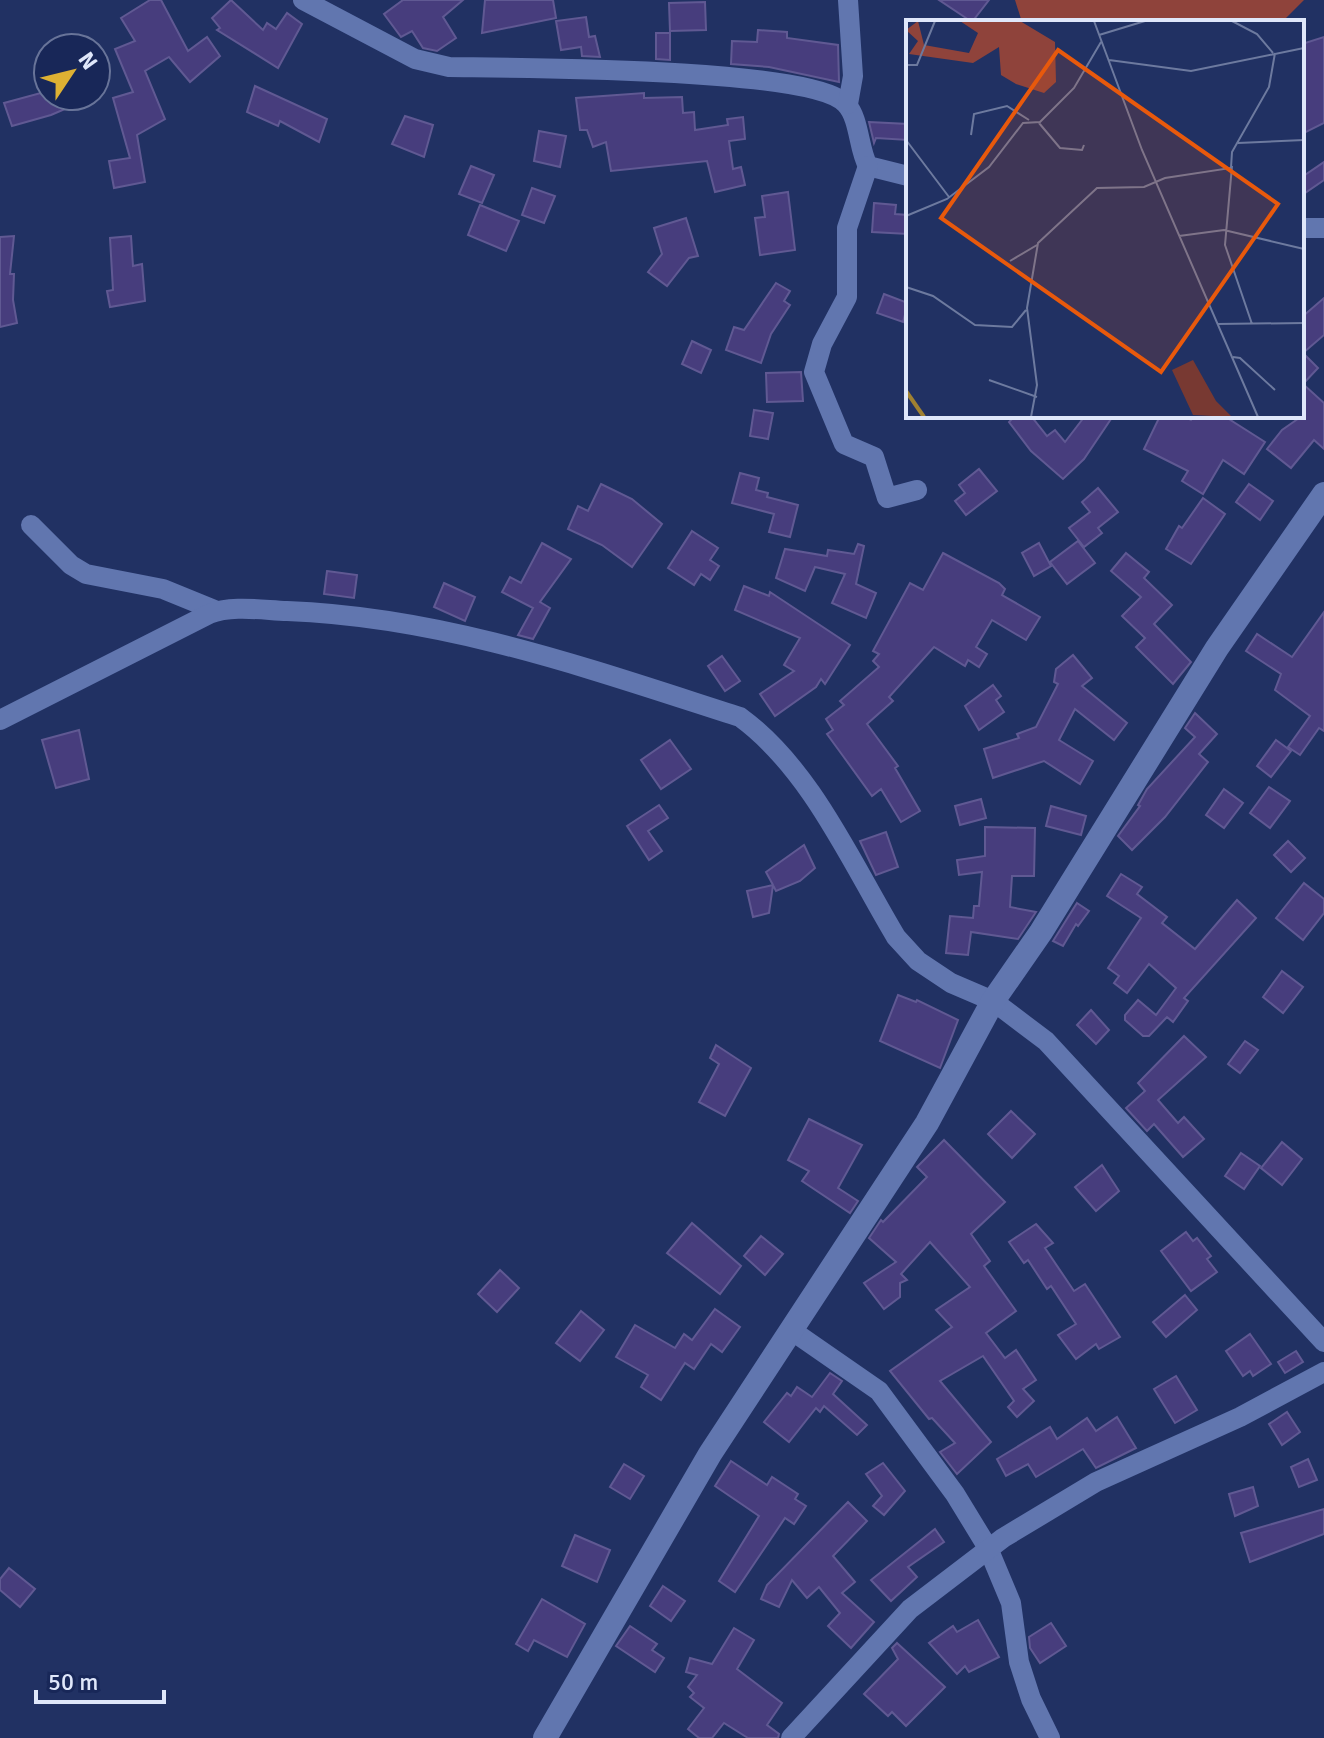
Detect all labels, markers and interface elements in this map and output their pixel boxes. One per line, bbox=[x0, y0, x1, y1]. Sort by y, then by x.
inset map bbox=[906, 20, 1304, 418]
north arrow bbox=[32, 32, 112, 112]
text: N bbox=[73, 47, 103, 75]
scale bar bbox=[36, 1654, 164, 1704]
text: 50 m bbox=[48, 1667, 98, 1697]

